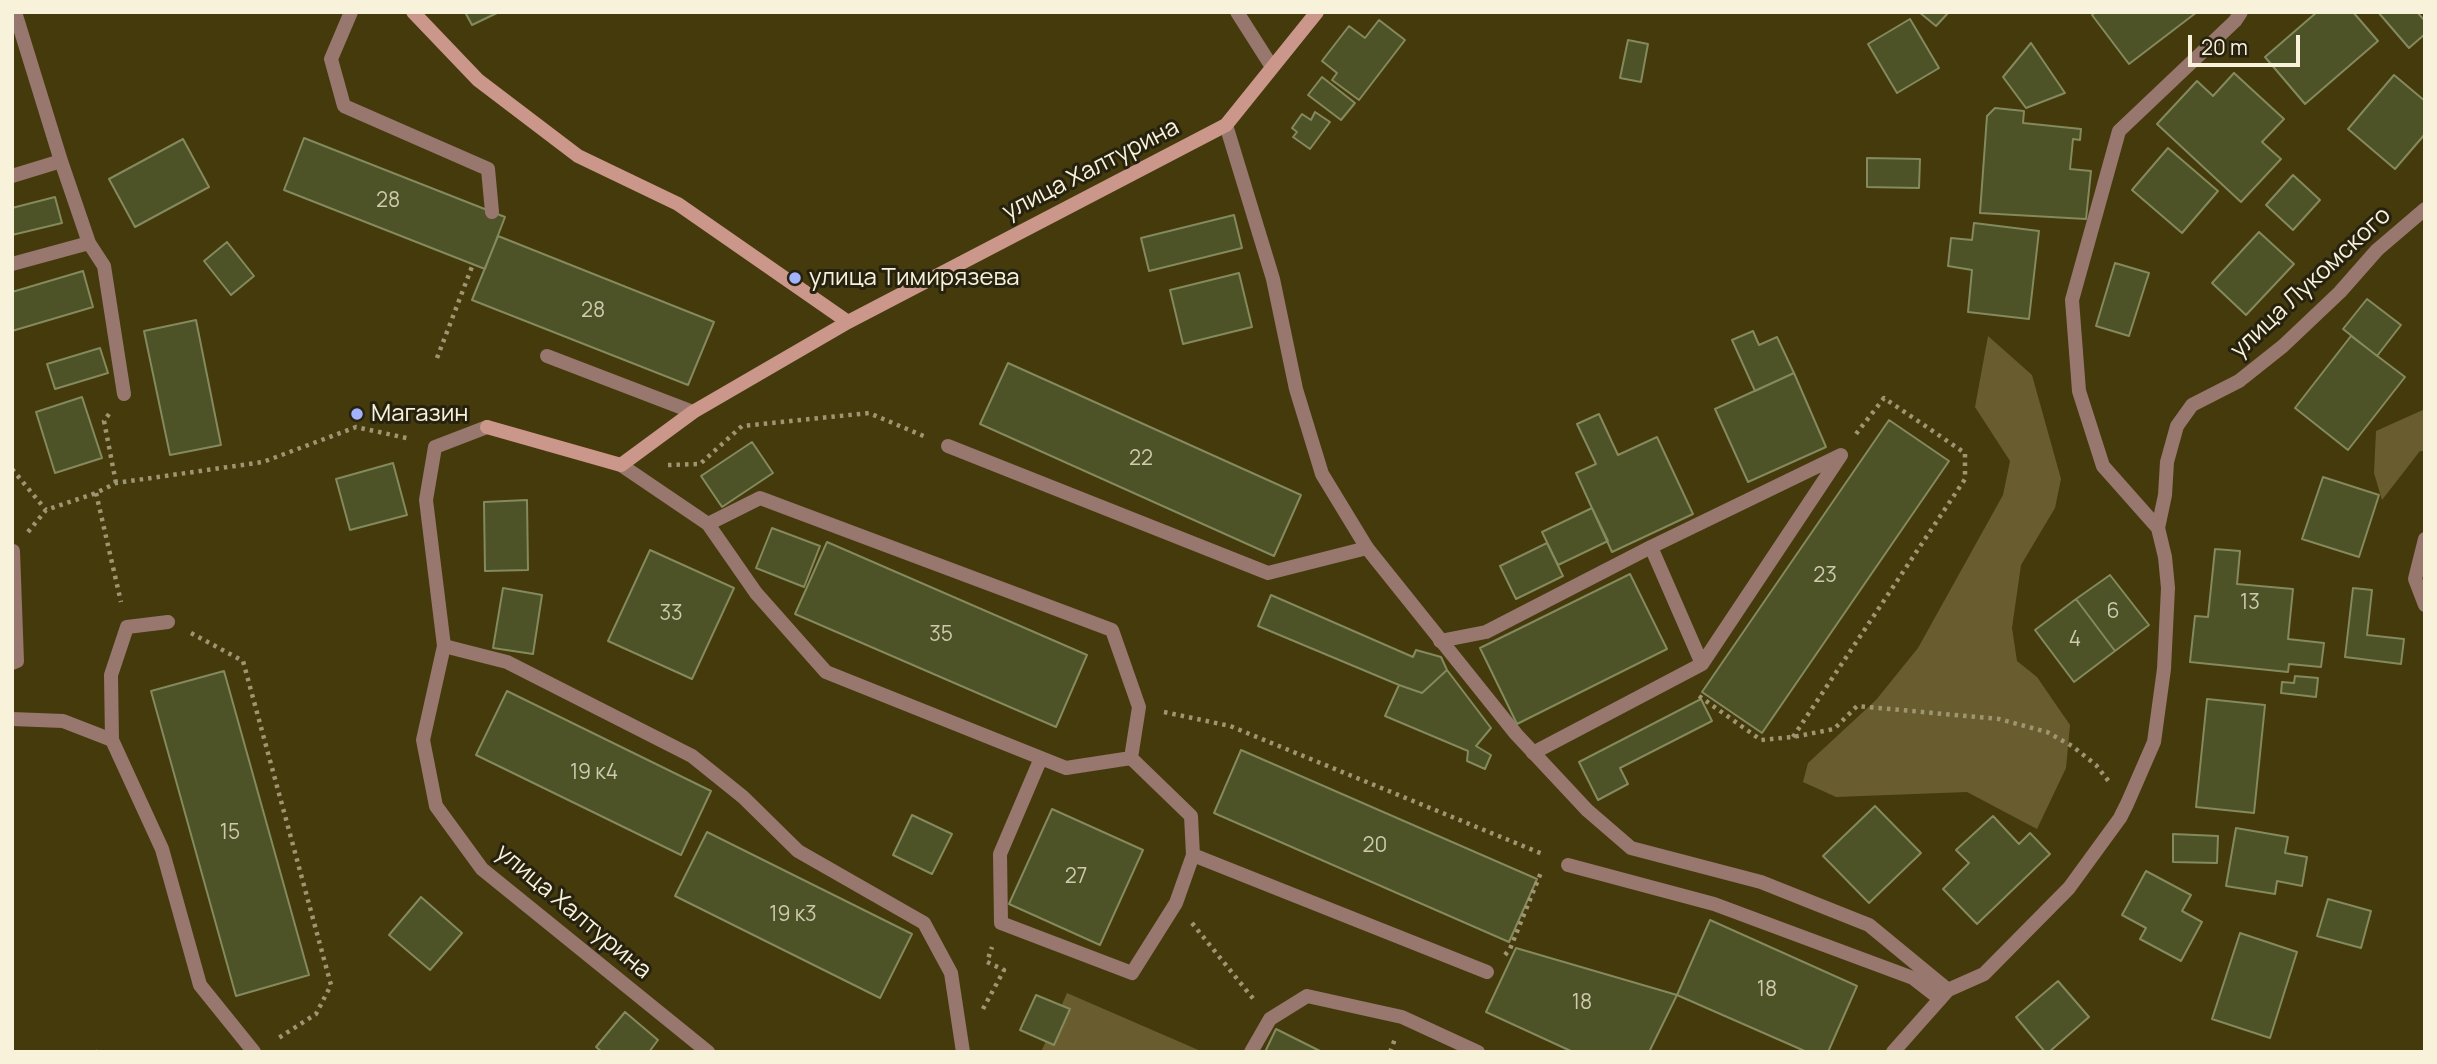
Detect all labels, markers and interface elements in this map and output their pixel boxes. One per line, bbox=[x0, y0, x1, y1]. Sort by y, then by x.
scale bar bbox=[2192, 21, 2304, 65]
text: 20 m bbox=[2201, 33, 2248, 61]
street label: улица Халтурина bbox=[998, 113, 1184, 227]
house number: 28 bbox=[376, 188, 400, 214]
street label: улица Лукомского bbox=[2225, 201, 2397, 365]
place label: улица Тимирязева bbox=[809, 264, 1020, 292]
marker: улица Тимирязева bbox=[787, 270, 803, 286]
house number: 28 bbox=[581, 298, 605, 324]
place label: Магазин bbox=[371, 400, 469, 428]
marker: Магазин bbox=[349, 406, 365, 422]
house number: 22 bbox=[1129, 446, 1153, 472]
house number: 23 bbox=[1813, 563, 1837, 589]
house number: 13 bbox=[2240, 590, 2260, 616]
house number: 6 bbox=[2106, 599, 2120, 625]
house number: 33 bbox=[659, 601, 683, 627]
house number: 35 bbox=[929, 622, 953, 648]
house number: 4 bbox=[2069, 627, 2081, 653]
house number: 19 к4 bbox=[570, 760, 618, 786]
house number: 15 bbox=[220, 820, 240, 846]
house number: 20 bbox=[1363, 833, 1387, 859]
street label: улица Халтурина bbox=[489, 839, 657, 985]
house number: 27 bbox=[1065, 864, 1087, 890]
house number: 19 к3 bbox=[769, 902, 817, 928]
house number: 18 bbox=[1757, 977, 1777, 1003]
house number: 18 bbox=[1572, 990, 1592, 1016]

